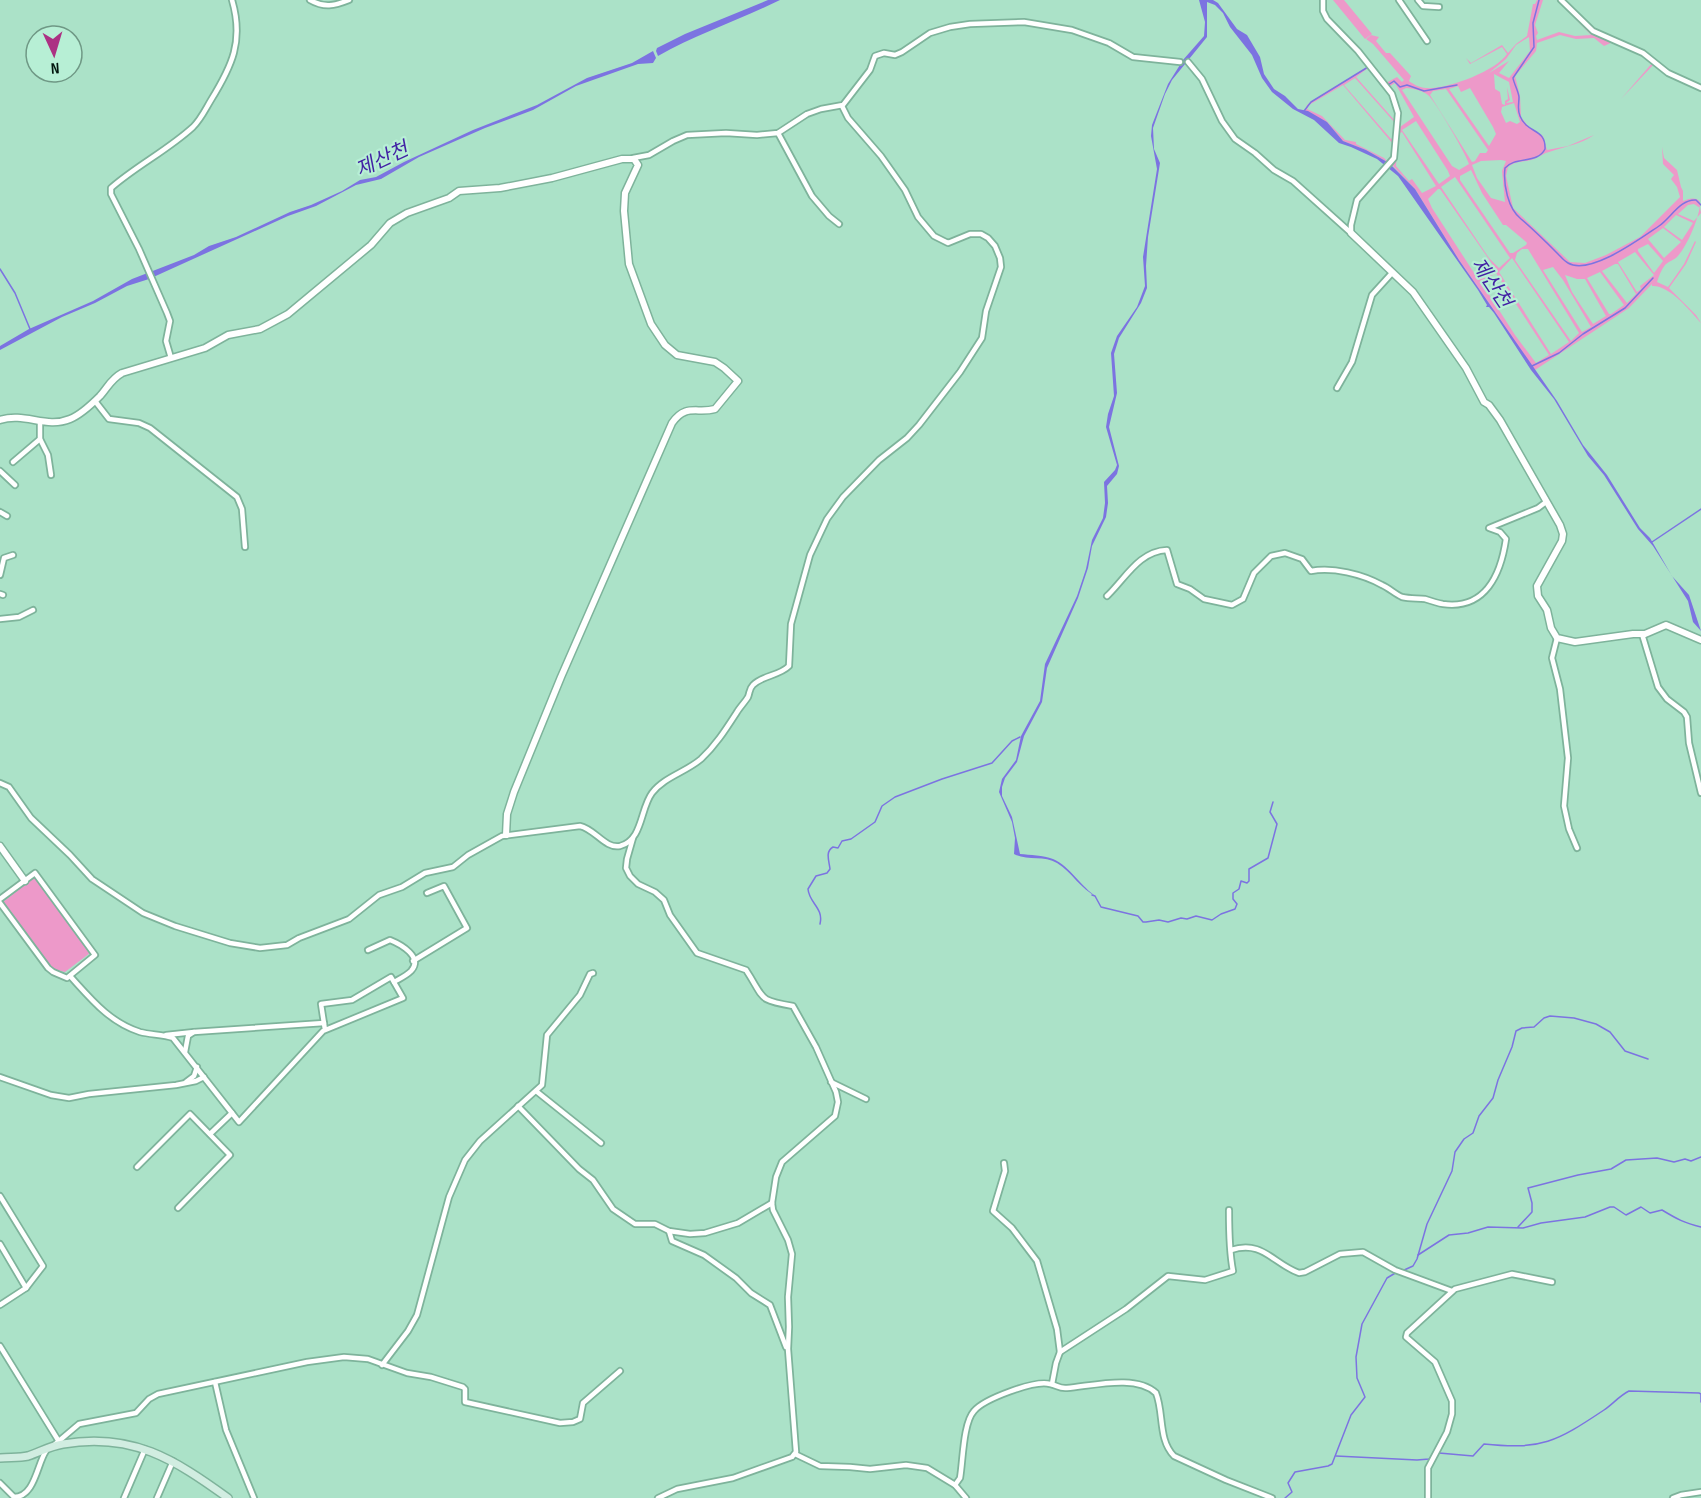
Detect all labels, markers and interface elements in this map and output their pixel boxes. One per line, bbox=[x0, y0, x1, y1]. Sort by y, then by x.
north arrow bbox=[24, 24, 84, 84]
text: N bbox=[50, 58, 60, 77]
water label: 제산천 bbox=[352, 136, 414, 183]
water label: 제산천 bbox=[1466, 253, 1518, 315]

